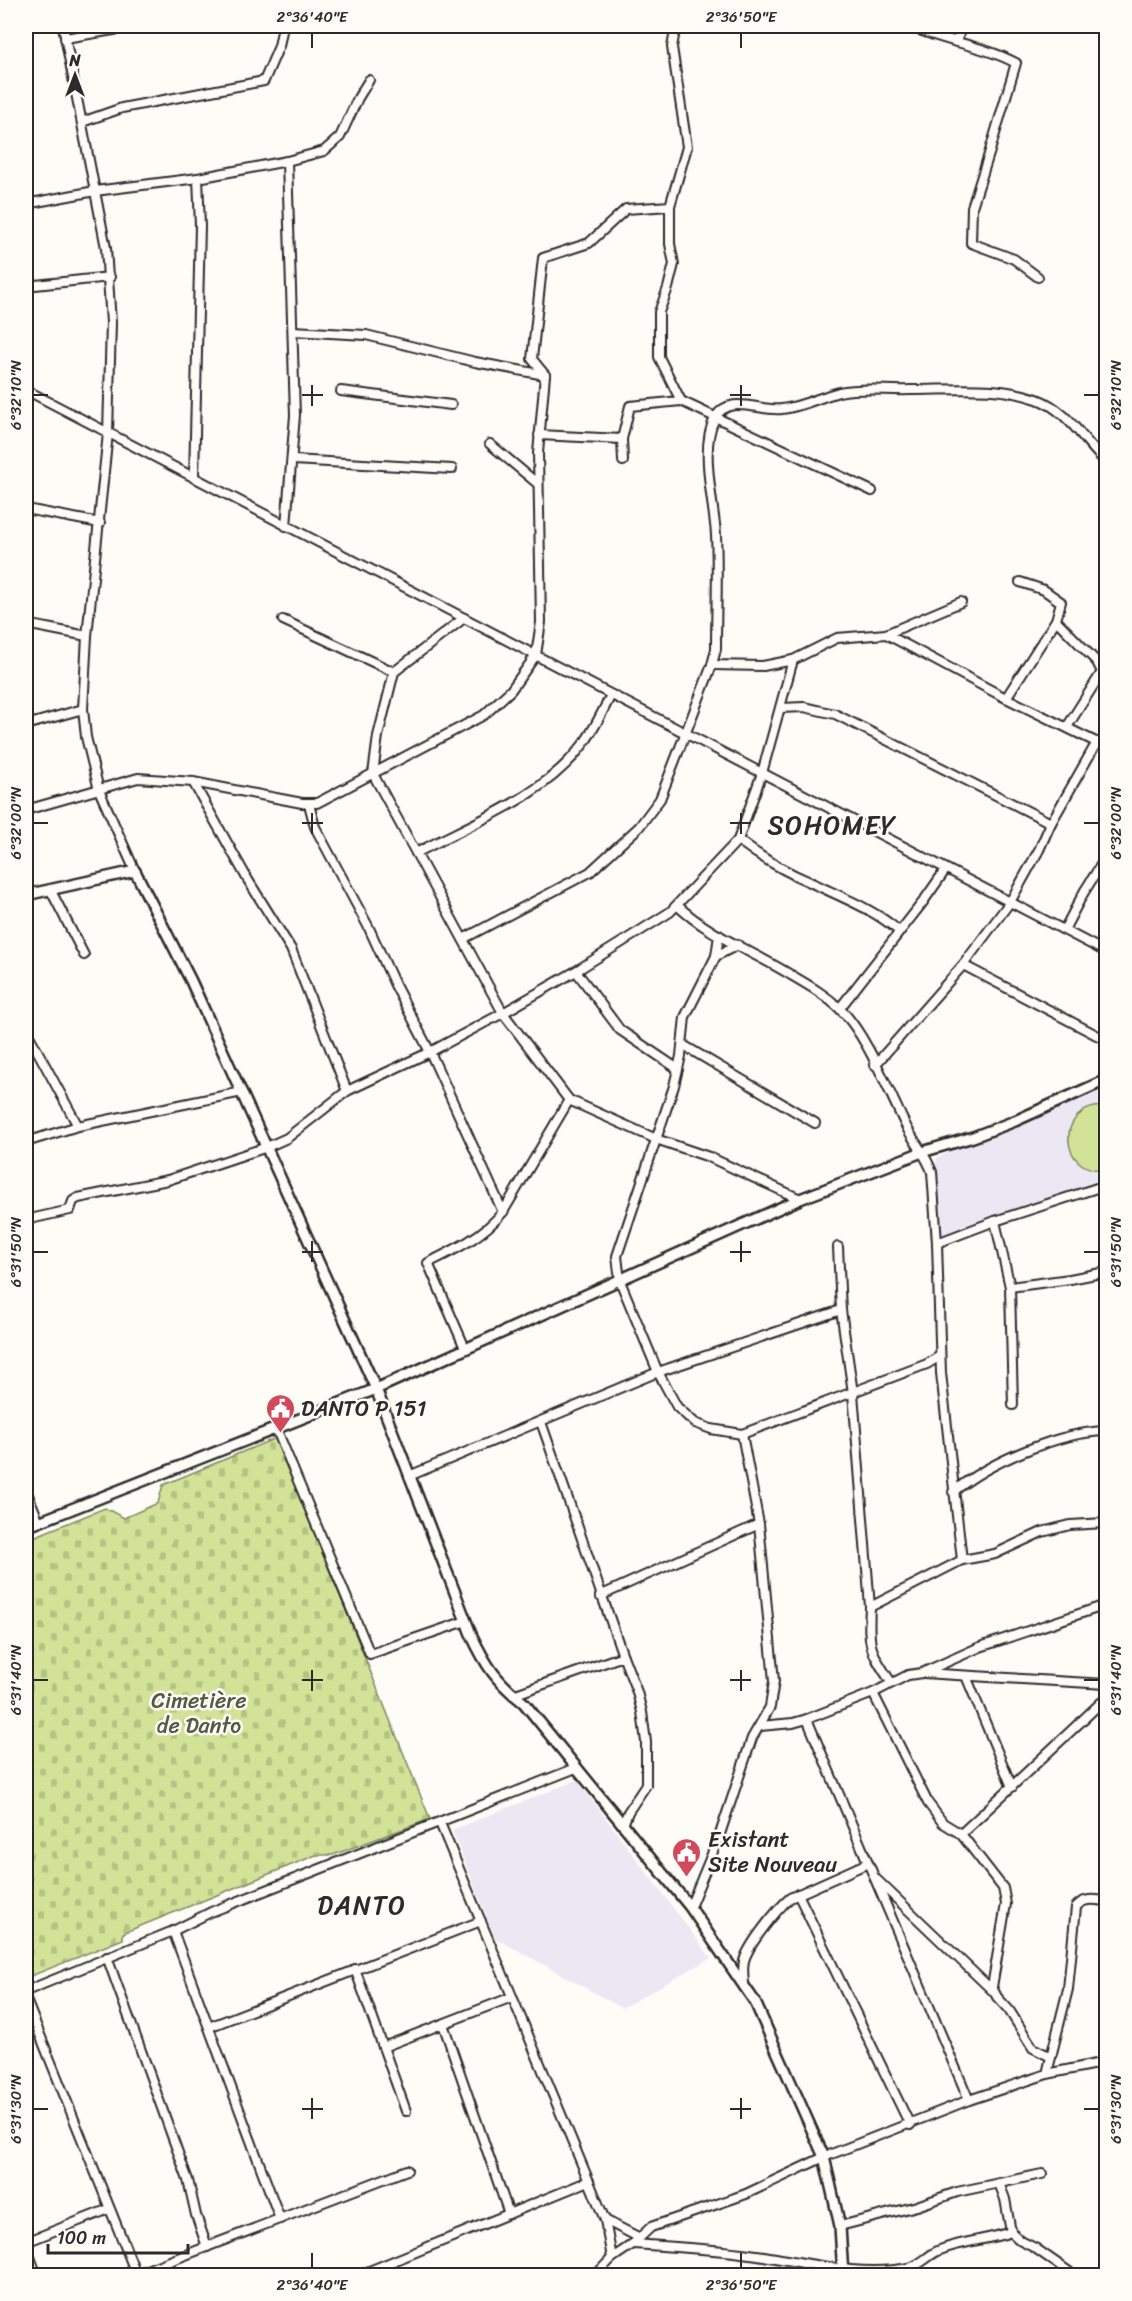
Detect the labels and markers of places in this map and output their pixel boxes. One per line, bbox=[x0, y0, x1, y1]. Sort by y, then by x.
place label: DANTO P 151 bbox=[301, 1389, 426, 1428]
public building icon: DANTO P 151 bbox=[264, 1392, 296, 1434]
place label: Existant Site Nouveau bbox=[708, 1820, 837, 1884]
public building icon: Existant Site Nouveau bbox=[671, 1836, 703, 1878]

